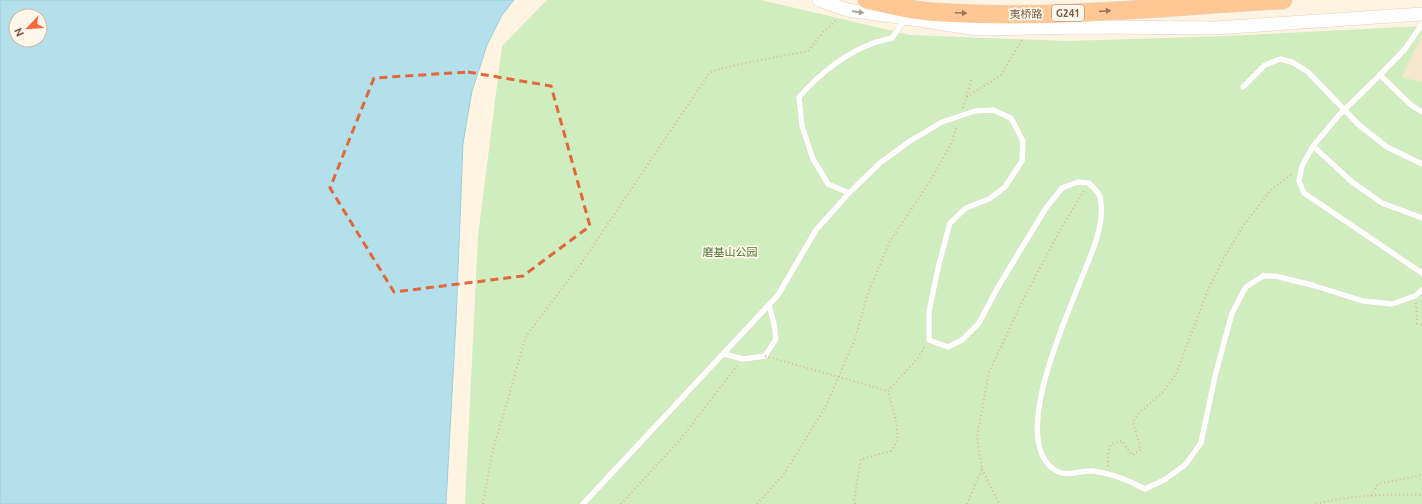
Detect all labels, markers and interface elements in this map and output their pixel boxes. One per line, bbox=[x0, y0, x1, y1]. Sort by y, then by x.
road number: G241 bbox=[1052, 5, 1084, 21]
north arrow bbox=[8, 8, 48, 48]
street label: 夷桥路 bbox=[1009, 8, 1043, 20]
one-way arrow bbox=[1099, 8, 1111, 15]
one-way arrow bbox=[852, 9, 864, 15]
one-way arrow bbox=[955, 10, 967, 17]
text: N bbox=[12, 26, 26, 38]
park label: 磨基山公园 bbox=[703, 246, 758, 258]

